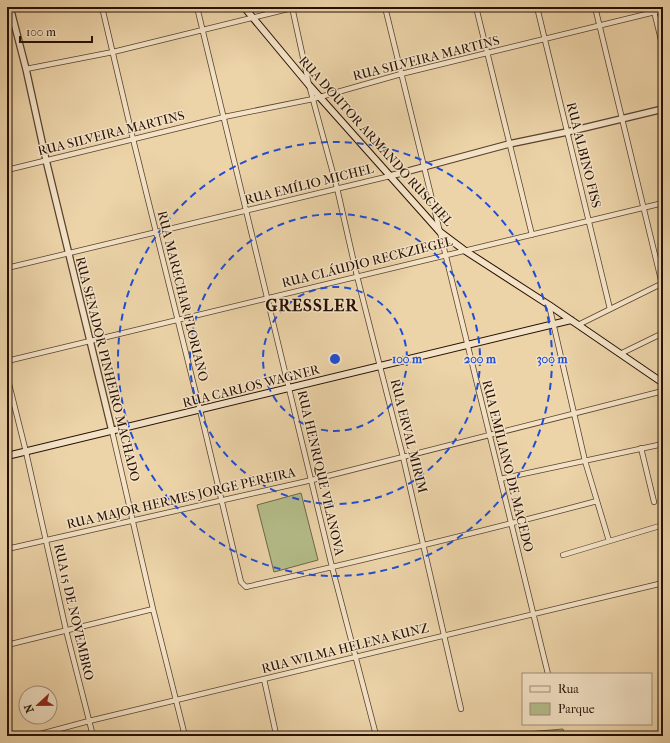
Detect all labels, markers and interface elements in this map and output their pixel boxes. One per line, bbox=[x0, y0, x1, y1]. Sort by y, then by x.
scale bar bbox=[20, 18, 92, 44]
text: 100 m bbox=[26, 25, 56, 39]
street label: RUA SILVEIRA MARTINS bbox=[351, 32, 501, 84]
street label: RUA DOUTOR ARMANDO RUSCHEL bbox=[296, 53, 456, 229]
street label: RUA ALBINO FISS bbox=[564, 101, 604, 210]
street label: RUA SILVEIRA MARTINS bbox=[36, 107, 186, 159]
street label: RUA EMÍLIO MICHEL bbox=[243, 161, 375, 207]
street label: RUA MARECHAR FLORIANO bbox=[154, 209, 212, 383]
street label: RUA CLÁUDIO RECKZIEGEL bbox=[280, 233, 454, 290]
street label: RUA SENADOR PINHEIRO MACHADO bbox=[73, 255, 143, 483]
district label: GRESSLER bbox=[265, 295, 359, 315]
centre of rings bbox=[328, 352, 342, 366]
text: 100 m bbox=[392, 352, 423, 366]
text: 200 m bbox=[464, 352, 497, 366]
text: 300 m bbox=[537, 352, 568, 367]
street label: RUA CARLOS WAGNER bbox=[181, 362, 322, 410]
street label: RUA ERVAL MIRIM bbox=[388, 377, 430, 495]
street label: RUA EMILIANO DE MACEDO bbox=[479, 378, 537, 554]
street label: RUA HENRIQUE VILANOVA bbox=[295, 389, 347, 558]
street label: RUA MAJOR HERMES JORGE PEREIRA bbox=[65, 464, 297, 532]
street label: RUA 15 DE NOVEMBRO bbox=[51, 542, 97, 682]
street label: RUA WILMA HELENA KUNZ bbox=[260, 620, 430, 676]
legend bbox=[522, 673, 652, 725]
text: Rua bbox=[558, 682, 579, 696]
north arrow bbox=[18, 685, 58, 725]
text: N bbox=[21, 702, 37, 715]
text: Parque bbox=[558, 702, 595, 716]

